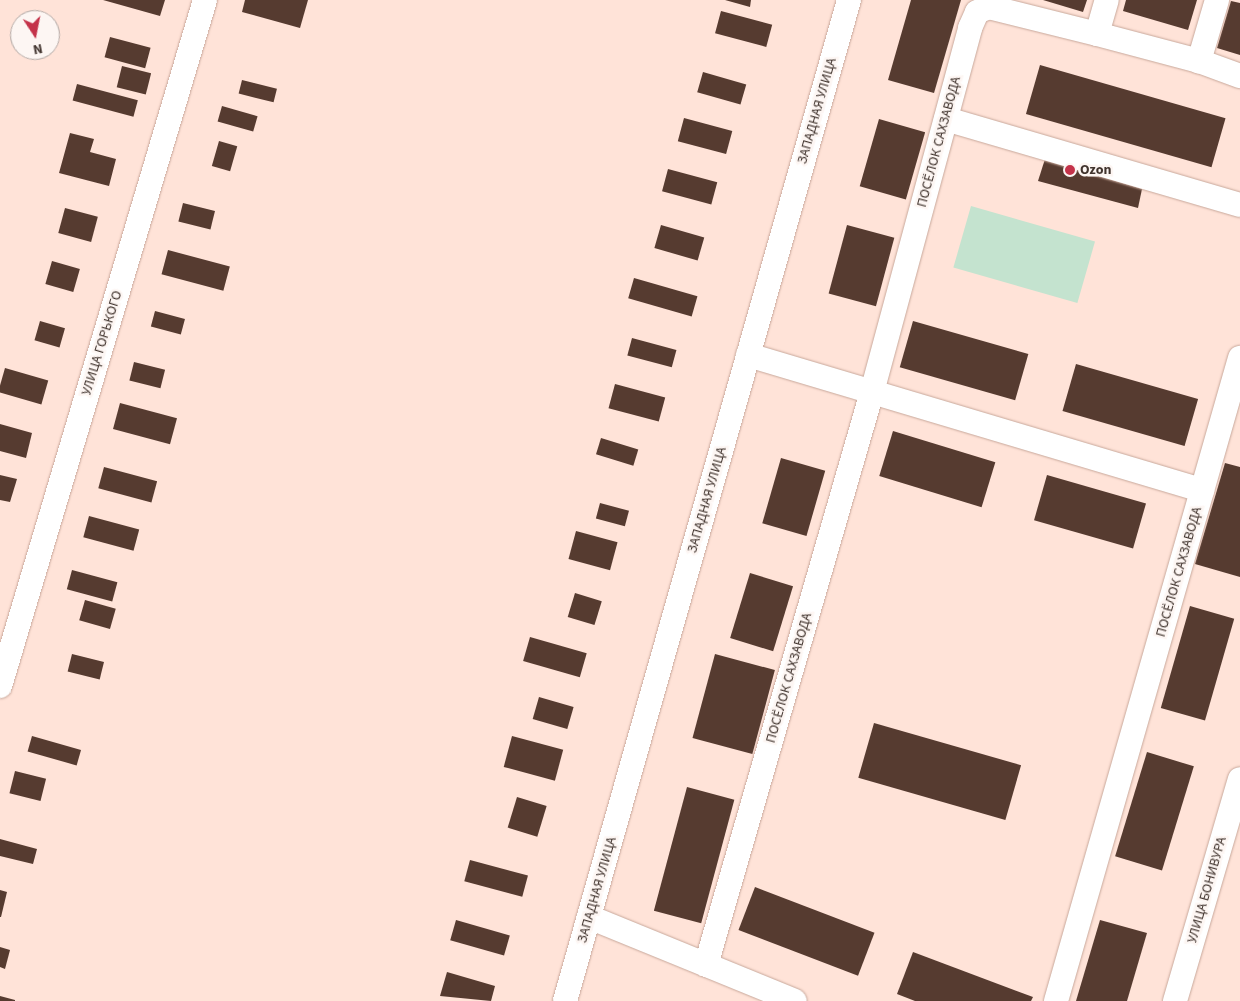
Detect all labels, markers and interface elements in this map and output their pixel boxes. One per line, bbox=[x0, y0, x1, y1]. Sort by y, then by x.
north arrow bbox=[10, 10, 60, 60]
text: N bbox=[31, 38, 44, 59]
street label: ЗАПАДНАЯ УЛИЦА bbox=[794, 56, 840, 166]
street label: ПОСЁЛОК САХЗАВОДА bbox=[913, 75, 965, 209]
place label: Ozon bbox=[1080, 162, 1111, 178]
marker: Ozon bbox=[1064, 164, 1076, 176]
street label: УЛИЦА ГОРЬКОГО bbox=[78, 289, 126, 397]
street label: ЗАПАДНАЯ УЛИЦА bbox=[684, 445, 730, 555]
street label: ПОСЁЛОК САХЗАВОДА bbox=[1152, 505, 1206, 639]
street label: ПОСЁЛОК САХЗАВОДА bbox=[762, 611, 816, 745]
street label: ЗАПАДНАЯ УЛИЦА bbox=[574, 835, 620, 945]
street label: УЛИЦА БОНИВУРА bbox=[1184, 835, 1230, 945]

